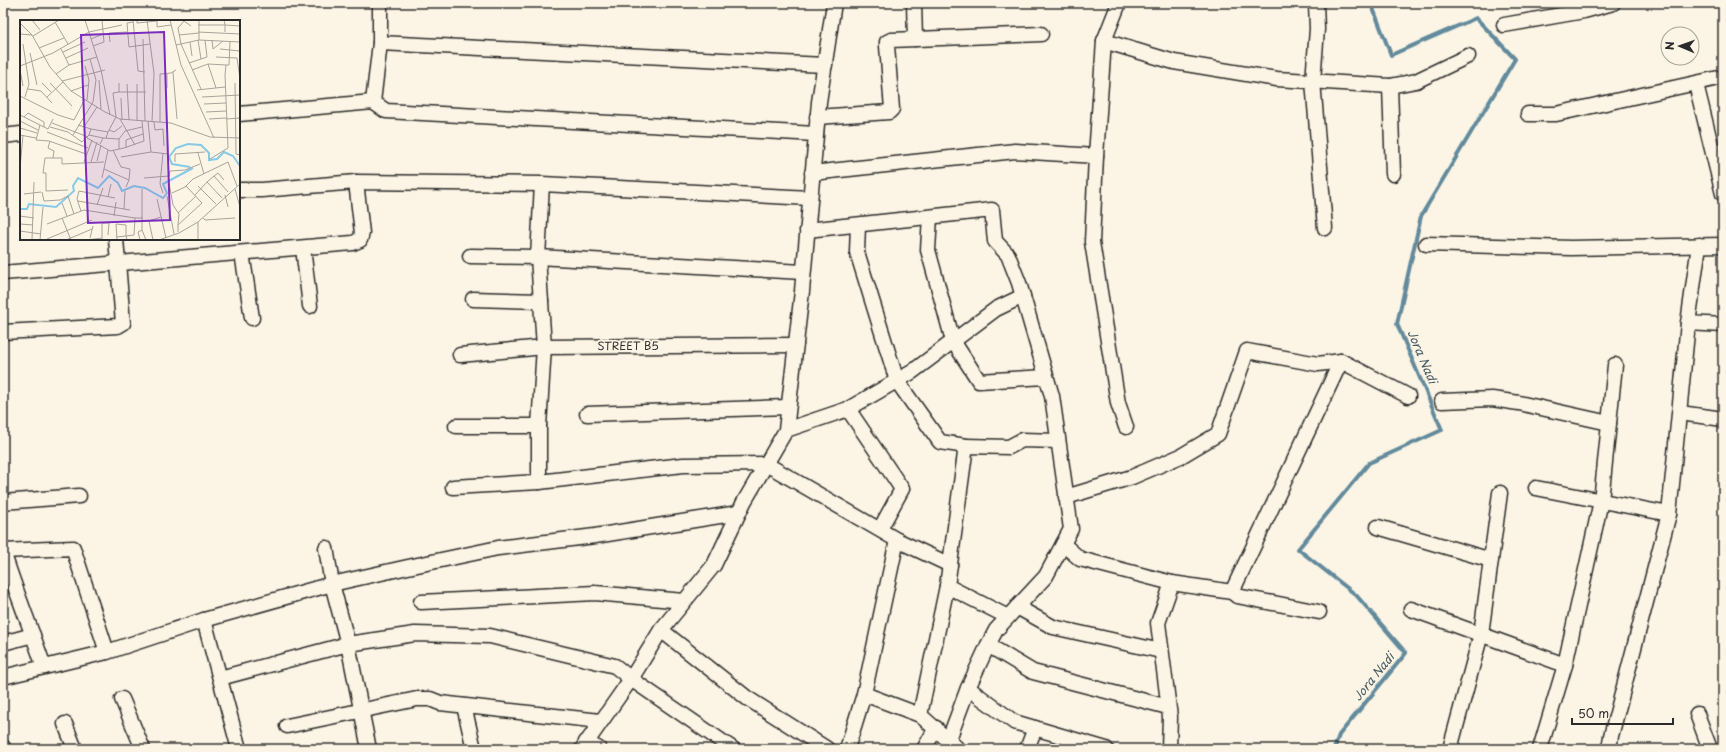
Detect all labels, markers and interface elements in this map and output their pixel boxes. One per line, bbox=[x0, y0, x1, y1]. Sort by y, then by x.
inset map bbox=[20, 20, 240, 240]
north arrow bbox=[1660, 26, 1700, 66]
text: N bbox=[1661, 41, 1678, 50]
water label: Jora Nadi bbox=[1403, 327, 1443, 389]
street label: STREET B5 bbox=[597, 337, 659, 354]
water label: Jora Nadi bbox=[1348, 647, 1400, 704]
scale bar bbox=[1572, 700, 1673, 726]
text: 50 m bbox=[1578, 704, 1609, 722]

